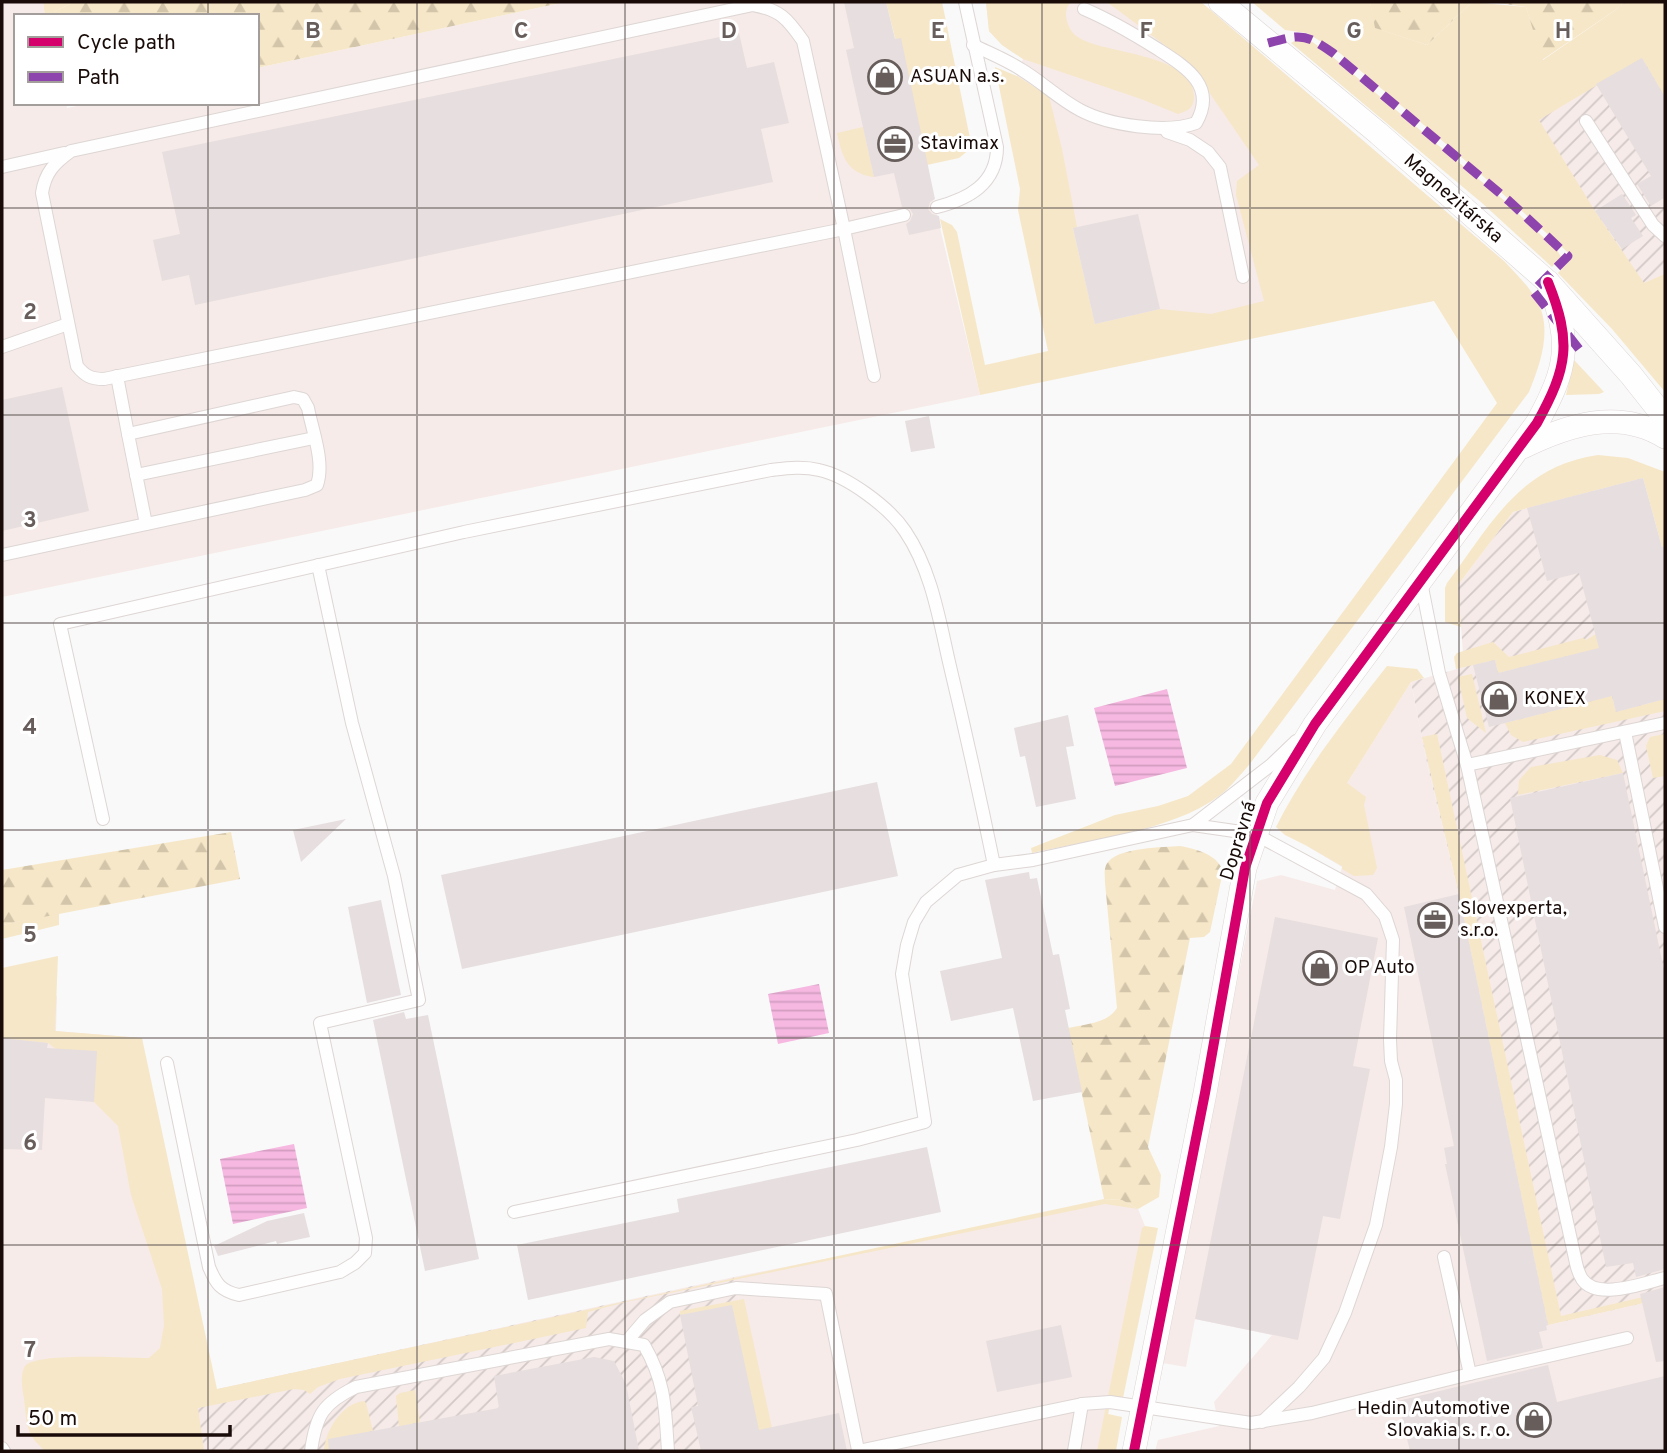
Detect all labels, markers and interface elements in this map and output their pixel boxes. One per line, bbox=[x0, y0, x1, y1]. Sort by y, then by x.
legend bbox=[14, 14, 259, 105]
text: B bbox=[305, 18, 321, 47]
text: C bbox=[514, 18, 528, 47]
text: D bbox=[721, 18, 737, 47]
text: E bbox=[931, 18, 945, 47]
text: F bbox=[1139, 18, 1153, 47]
text: G bbox=[1346, 18, 1362, 47]
text: H bbox=[1555, 18, 1571, 47]
text: Cycle path bbox=[77, 30, 176, 57]
shop icon: ASUAN a.s. bbox=[866, 58, 904, 96]
text: Path bbox=[77, 65, 120, 92]
place label: ASUAN a.s. bbox=[910, 65, 1004, 89]
office icon: Stavimax bbox=[876, 125, 914, 163]
place label: Stavimax bbox=[920, 132, 999, 156]
street label: Magnezitárska bbox=[1398, 149, 1508, 249]
text: 2 bbox=[23, 299, 37, 328]
text: 3 bbox=[23, 507, 37, 536]
shop icon: KONEX bbox=[1480, 680, 1518, 718]
place label: KONEX bbox=[1524, 687, 1586, 711]
text: 4 bbox=[23, 714, 37, 743]
street label: Dopravná bbox=[1216, 799, 1262, 883]
place label: Slovexperta, s.r.o. bbox=[1460, 897, 1567, 943]
office icon: Slovexperta, s.r.o. bbox=[1416, 901, 1454, 939]
text: 5 bbox=[23, 922, 37, 951]
shop icon: OP Auto bbox=[1301, 949, 1339, 987]
place label: OP Auto bbox=[1344, 956, 1415, 980]
text: 6 bbox=[23, 1130, 37, 1159]
text: 7 bbox=[24, 1337, 36, 1366]
scale bar bbox=[18, 1394, 229, 1438]
place label: Hedin Automotive Slovakia s. r. o. bbox=[1357, 1397, 1510, 1443]
shop icon: Hedin Automotive Slovakia s. r. o. bbox=[1515, 1401, 1553, 1439]
text: 50 m bbox=[28, 1406, 77, 1433]

